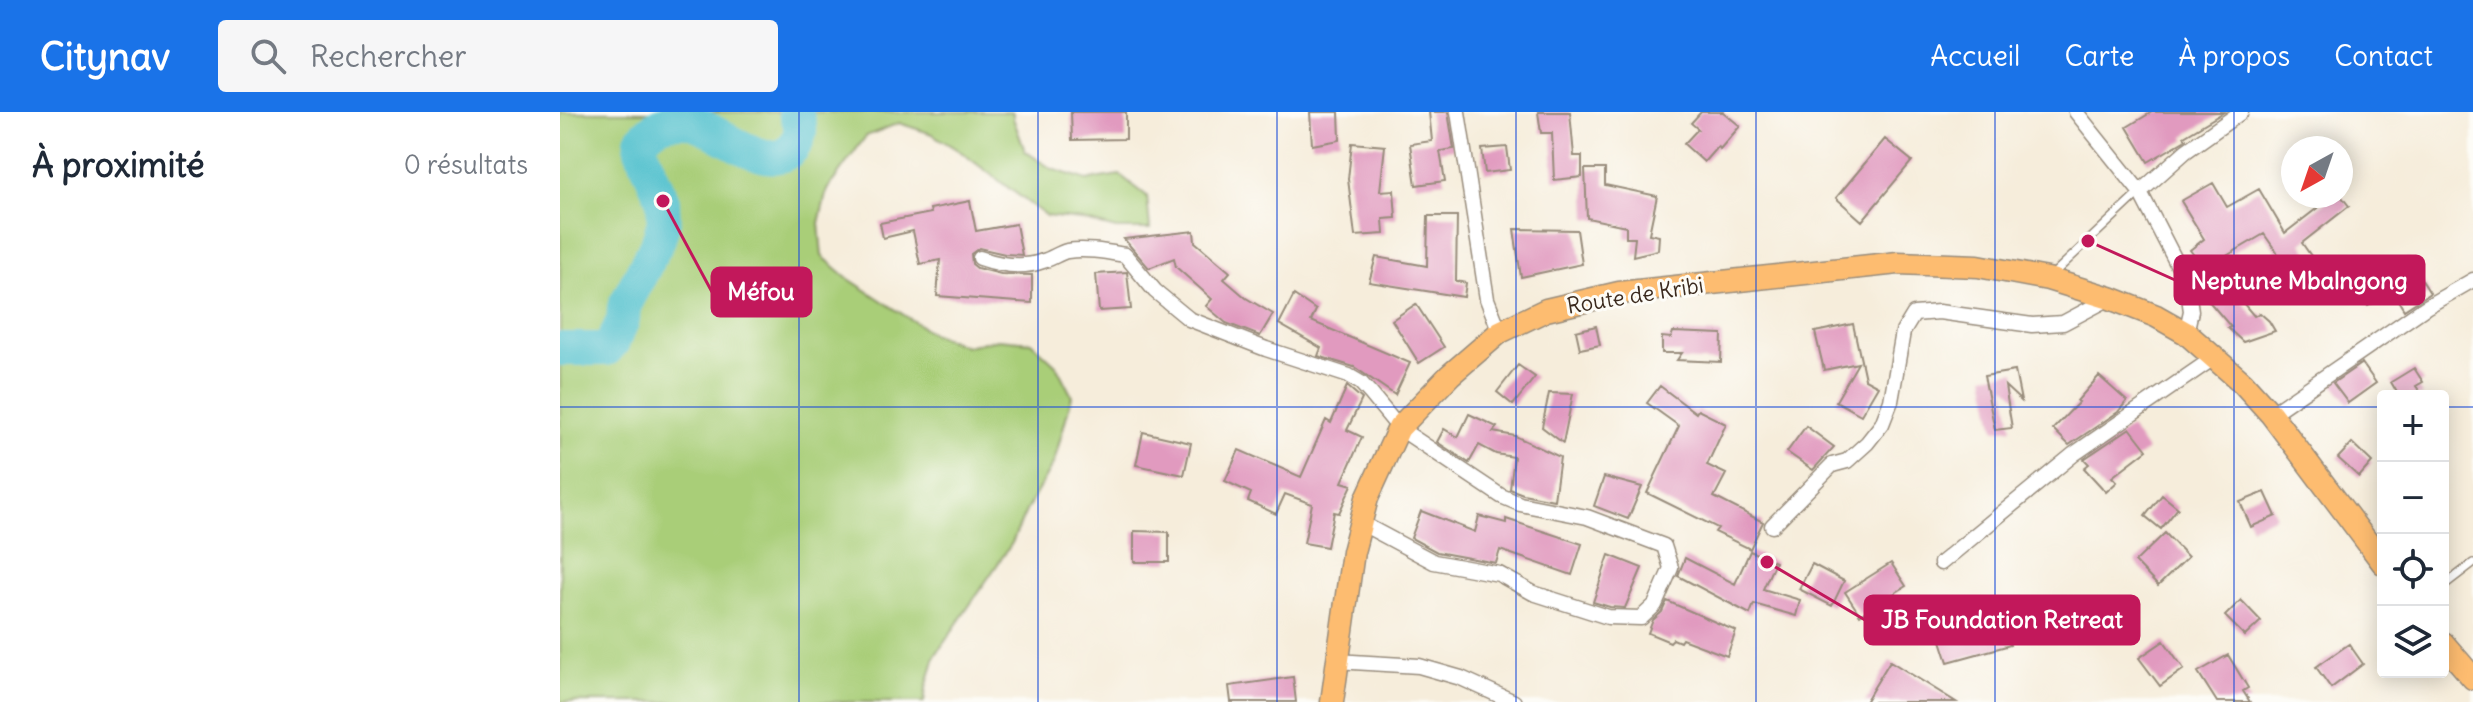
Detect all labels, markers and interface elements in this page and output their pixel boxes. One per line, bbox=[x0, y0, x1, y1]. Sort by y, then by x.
search box bbox=[218, 20, 778, 92]
text: Citynav bbox=[40, 33, 170, 80]
icon: search bbox=[246, 34, 290, 78]
text: Rechercher bbox=[310, 37, 466, 75]
text: Accueil bbox=[1930, 38, 2020, 74]
text: Carte bbox=[2064, 38, 2134, 74]
text: À propos bbox=[2178, 38, 2290, 74]
text: Contact bbox=[2334, 38, 2433, 74]
north arrow bbox=[2281, 136, 2353, 208]
text: À proximité bbox=[32, 143, 205, 186]
text: 0 résultats bbox=[404, 148, 528, 181]
callout: Neptune Mbalngong bbox=[2175, 256, 2424, 304]
text: Neptune Mbalngong bbox=[2190, 265, 2408, 295]
callout: Méfou bbox=[712, 268, 811, 316]
street label: Route de Kribi bbox=[1565, 270, 1705, 320]
text: Méfou bbox=[727, 276, 795, 306]
map controls bbox=[2377, 390, 2449, 678]
button: + bbox=[2377, 390, 2449, 462]
button: − bbox=[2377, 462, 2449, 534]
button: locate bbox=[2377, 534, 2449, 606]
callout: JB Foundation Retreat bbox=[1865, 596, 2139, 644]
text: JB Foundation Retreat bbox=[1881, 604, 2124, 634]
button: layers bbox=[2377, 606, 2449, 678]

